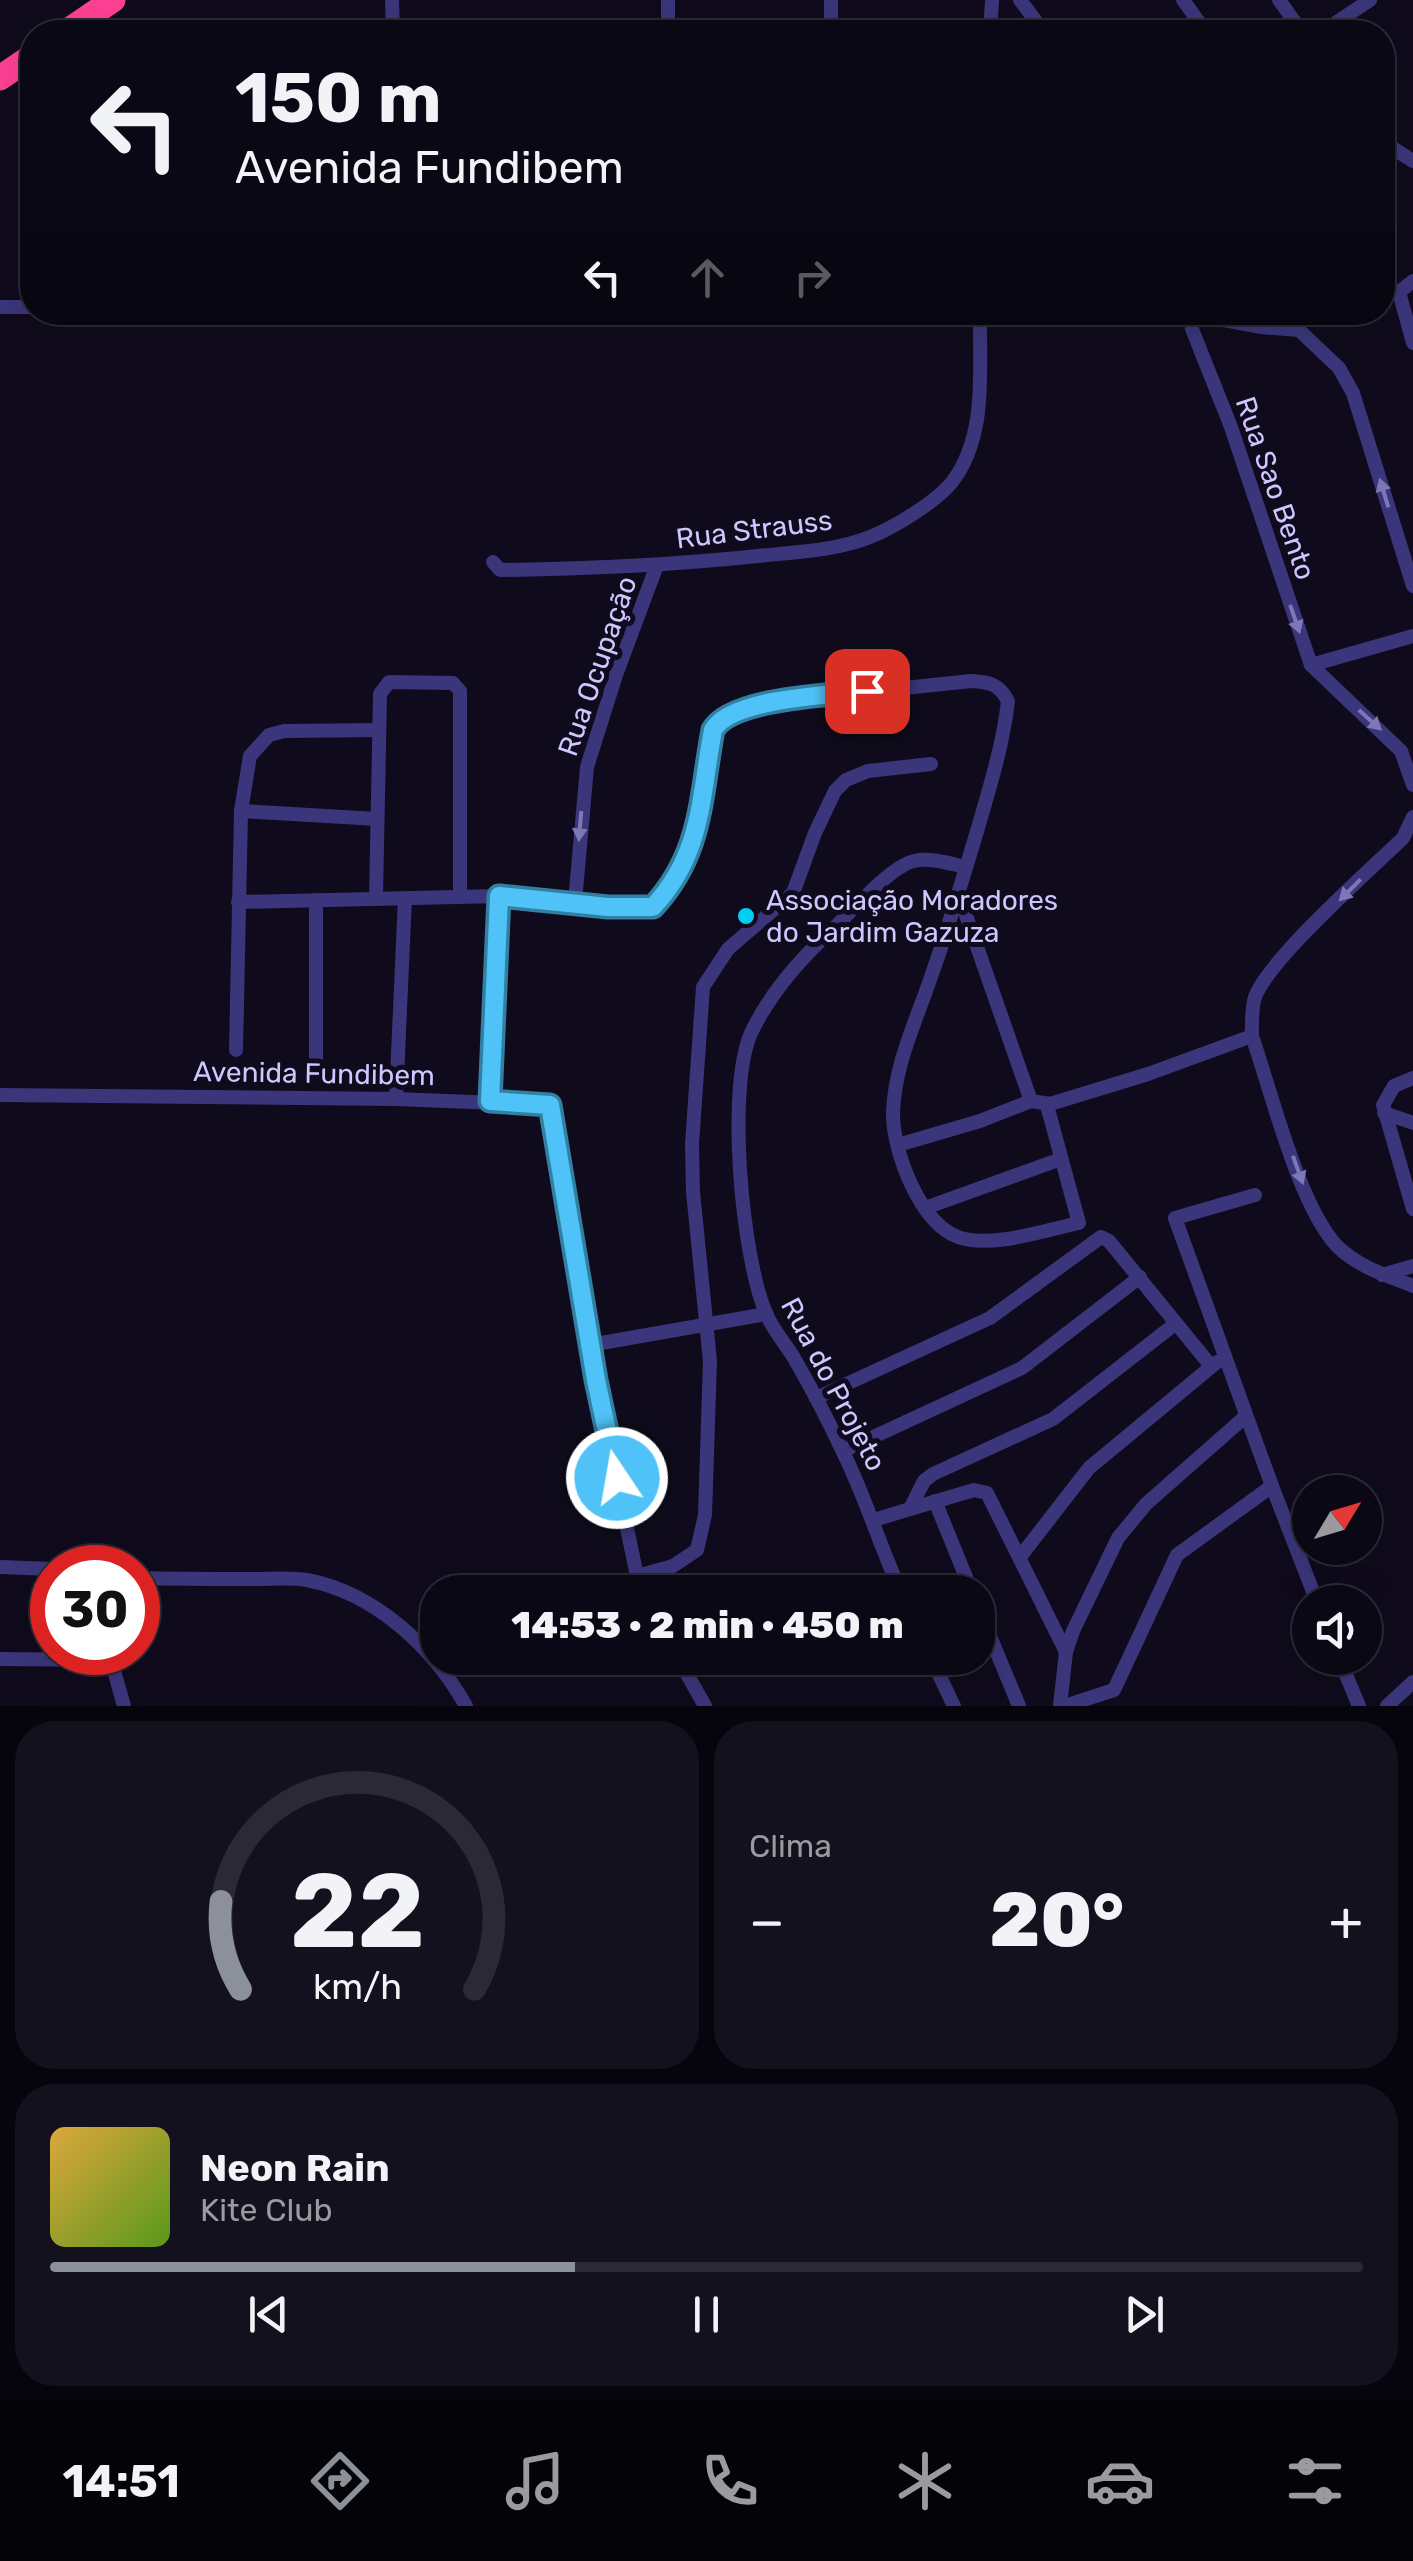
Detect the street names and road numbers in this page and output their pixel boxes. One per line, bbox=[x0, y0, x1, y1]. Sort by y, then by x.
street label: Rua Sao Bento bbox=[1229, 392, 1322, 584]
street label: Rua Strauss bbox=[674, 504, 834, 555]
street label: Rua Ocupação bbox=[551, 572, 644, 760]
street label: Avenida Fundibem bbox=[193, 1055, 435, 1092]
street label: Rua do Projeto bbox=[774, 1292, 893, 1476]

